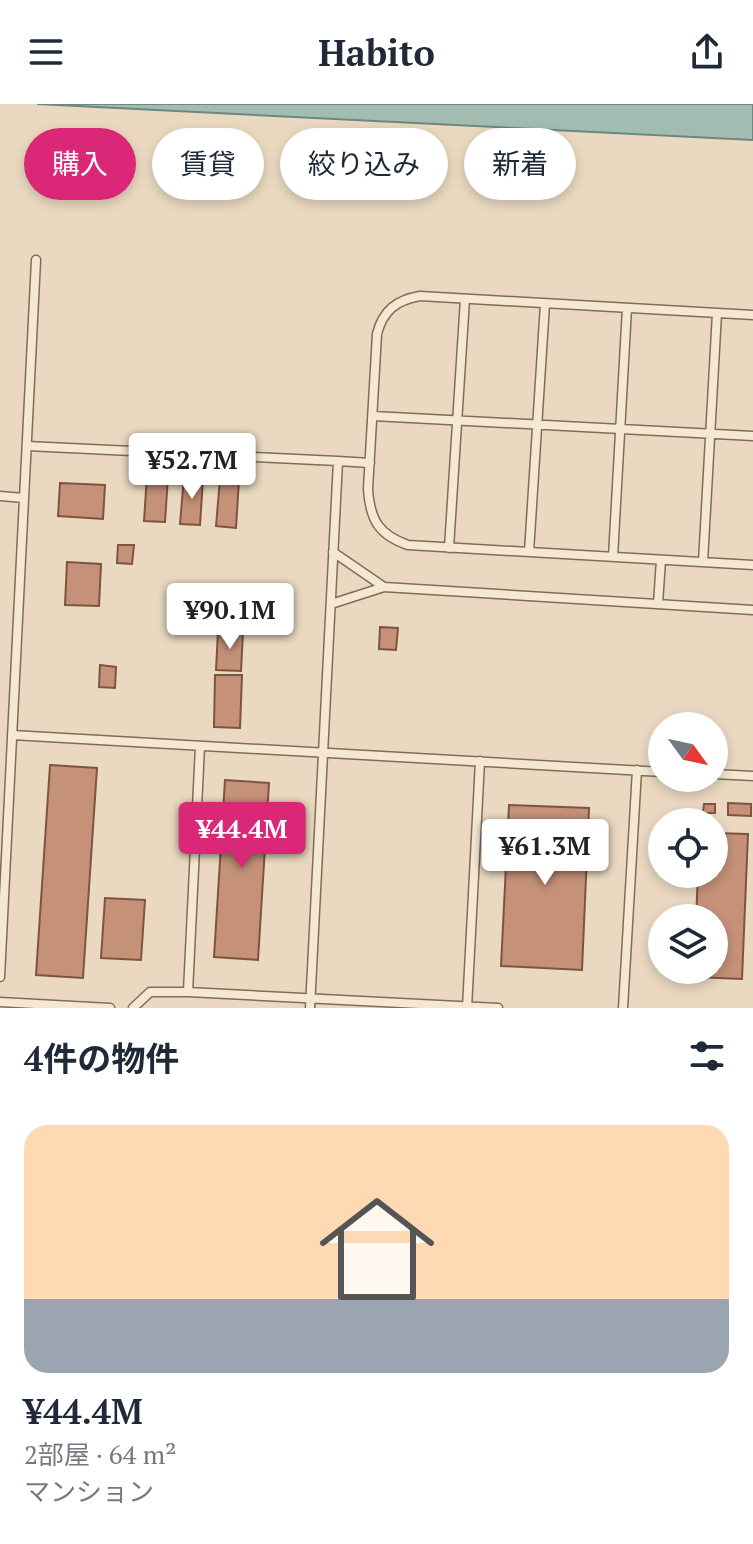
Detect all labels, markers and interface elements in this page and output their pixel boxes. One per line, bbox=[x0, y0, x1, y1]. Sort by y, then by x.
text: Habito bbox=[318, 29, 435, 76]
icon: menu bbox=[24, 30, 68, 74]
icon: share bbox=[685, 30, 729, 74]
chip: 購入 bbox=[24, 128, 136, 200]
chip: 賃貸 bbox=[152, 128, 264, 200]
chip: 絞り込み bbox=[280, 128, 448, 200]
chip: 新着 bbox=[464, 128, 576, 200]
pin: ¥52.7M bbox=[127, 433, 257, 501]
text: ¥52.7M bbox=[147, 442, 237, 476]
pin: ¥90.1M bbox=[165, 583, 295, 651]
text: ¥90.1M bbox=[185, 592, 275, 626]
north arrow bbox=[648, 712, 728, 792]
map controls bbox=[648, 712, 728, 984]
pin: ¥44.4M bbox=[177, 802, 307, 870]
button: locate bbox=[648, 808, 728, 888]
text: ¥44.4M bbox=[197, 811, 287, 845]
pin: ¥61.3M bbox=[480, 819, 610, 887]
text: ¥61.3M bbox=[500, 828, 590, 862]
button: layers bbox=[648, 904, 728, 984]
icon: filters bbox=[685, 1034, 729, 1078]
text: 4件の物件 bbox=[24, 1036, 179, 1081]
icon: home bbox=[305, 1177, 449, 1321]
text: ¥44.4M bbox=[24, 1389, 143, 1434]
text: 2部屋 · 64 m² bbox=[24, 1437, 176, 1471]
text: マンション bbox=[24, 1474, 154, 1508]

